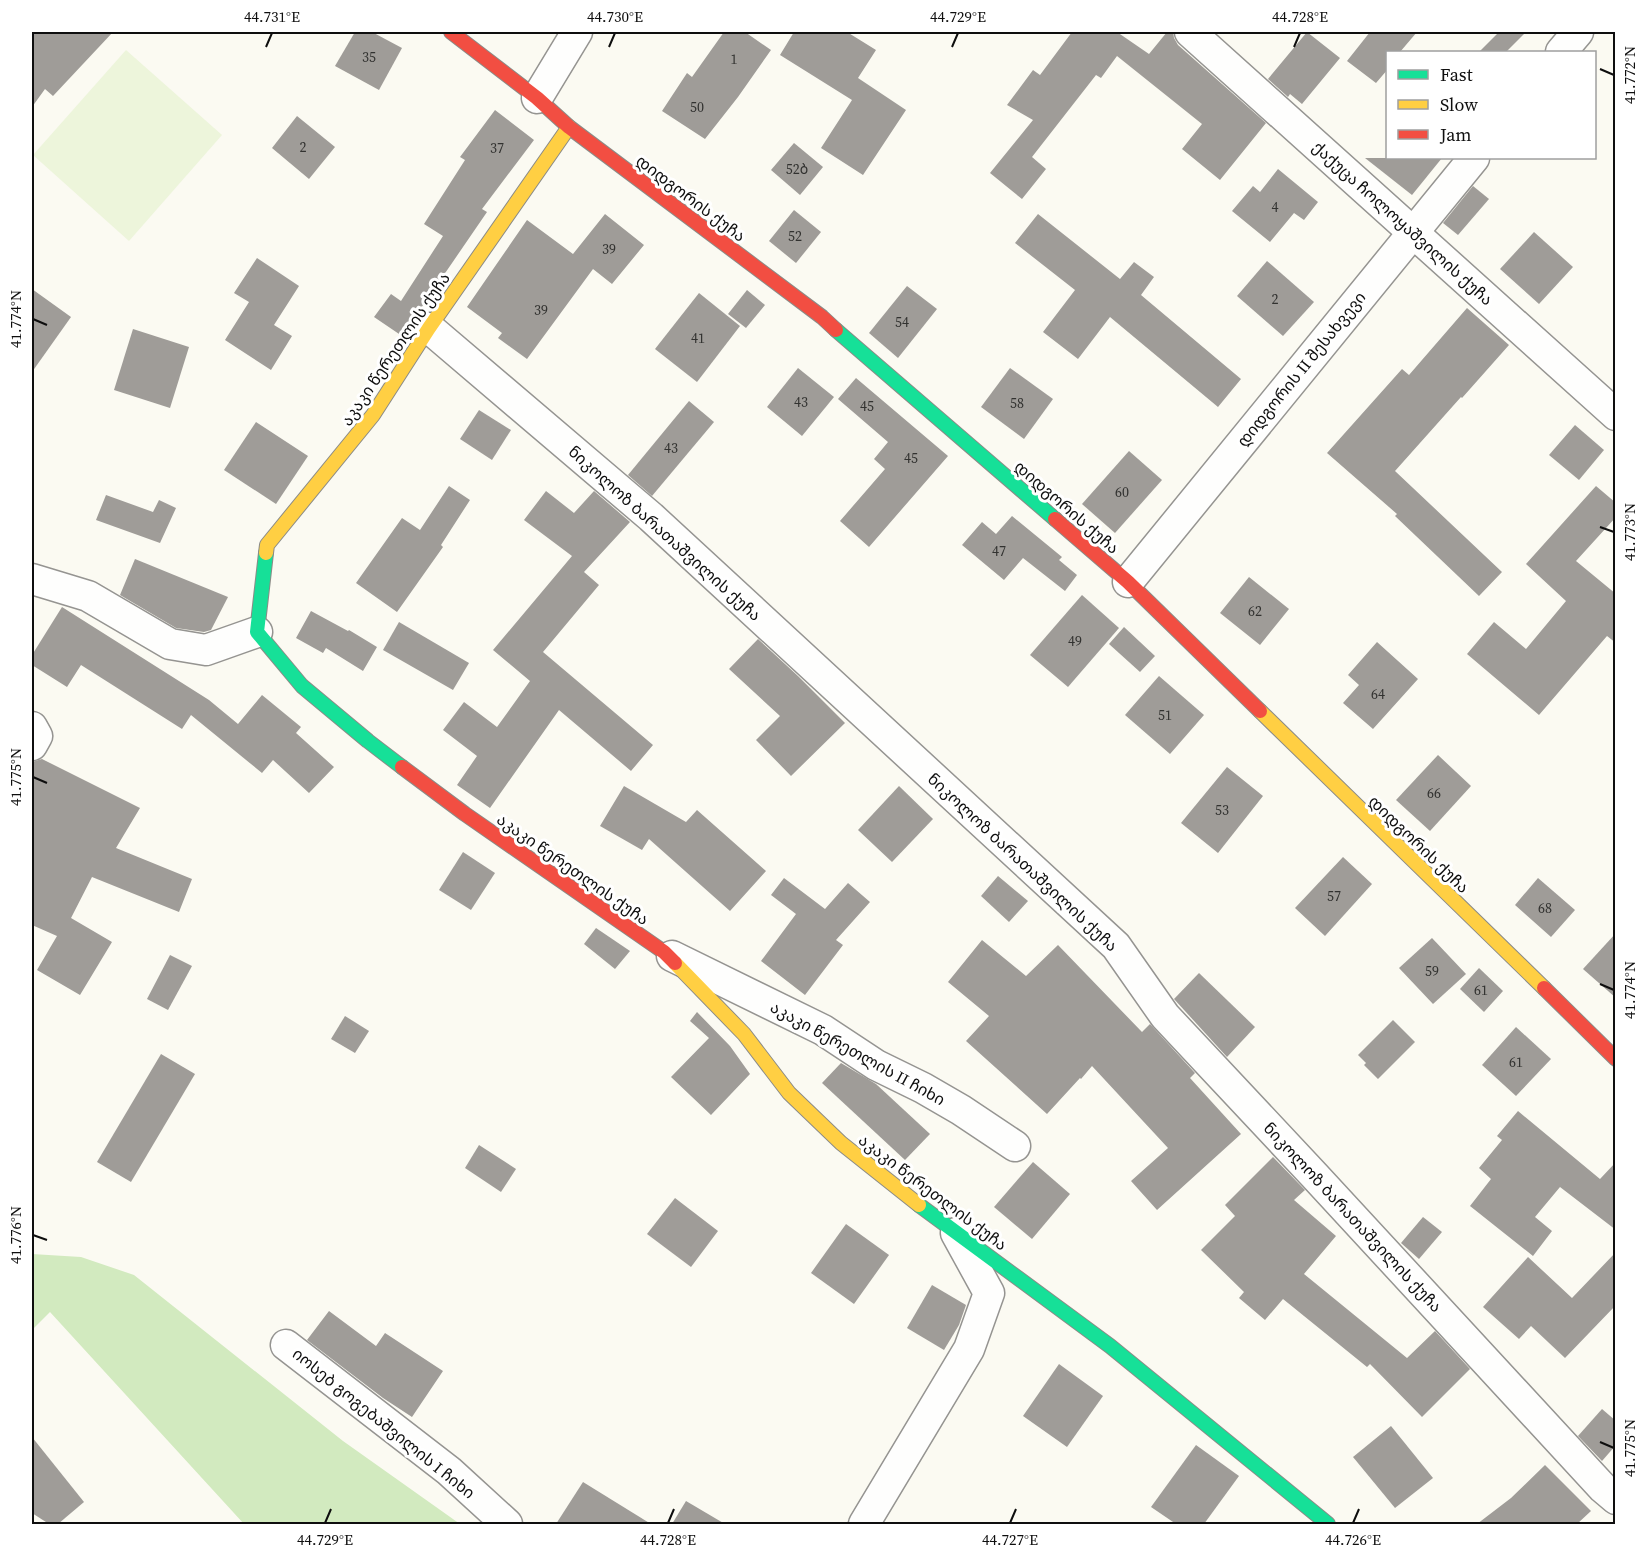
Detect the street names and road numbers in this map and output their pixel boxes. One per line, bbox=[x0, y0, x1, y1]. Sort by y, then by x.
street label: ქაქუცა ჩოლოყაშვილის ქუჩა bbox=[1308, 136, 1498, 310]
street label: დიდგორის ქუჩა bbox=[632, 150, 750, 246]
street label: აკაკი წერეთლის ქუჩა bbox=[335, 268, 455, 430]
street label: დიდგორის II შესახვევი bbox=[1231, 287, 1371, 451]
street label: ნიკოლოზ ბარათაშვილის ქუჩა bbox=[564, 440, 766, 626]
street label: დიდგორის ქუჩა bbox=[1010, 455, 1124, 559]
street label: ნიკოლოზ ბარათაშვილის ქუჩა bbox=[923, 768, 1123, 956]
street label: დიდგორის ქუჩა bbox=[1364, 790, 1474, 898]
street label: აკაკი წერეთლის ქუჩა bbox=[493, 808, 653, 930]
street label: აკაკი წერეთლის II ჩიხი bbox=[767, 996, 949, 1110]
street label: ნიკოლოზ ბარათაშვილის ქუჩა bbox=[1259, 1117, 1447, 1317]
street label: აკაკი წერეთლის ქუჩა bbox=[854, 1129, 1012, 1255]
street label: იოსებ გოგებაშვილის I ჩიხი bbox=[288, 1342, 480, 1504]

